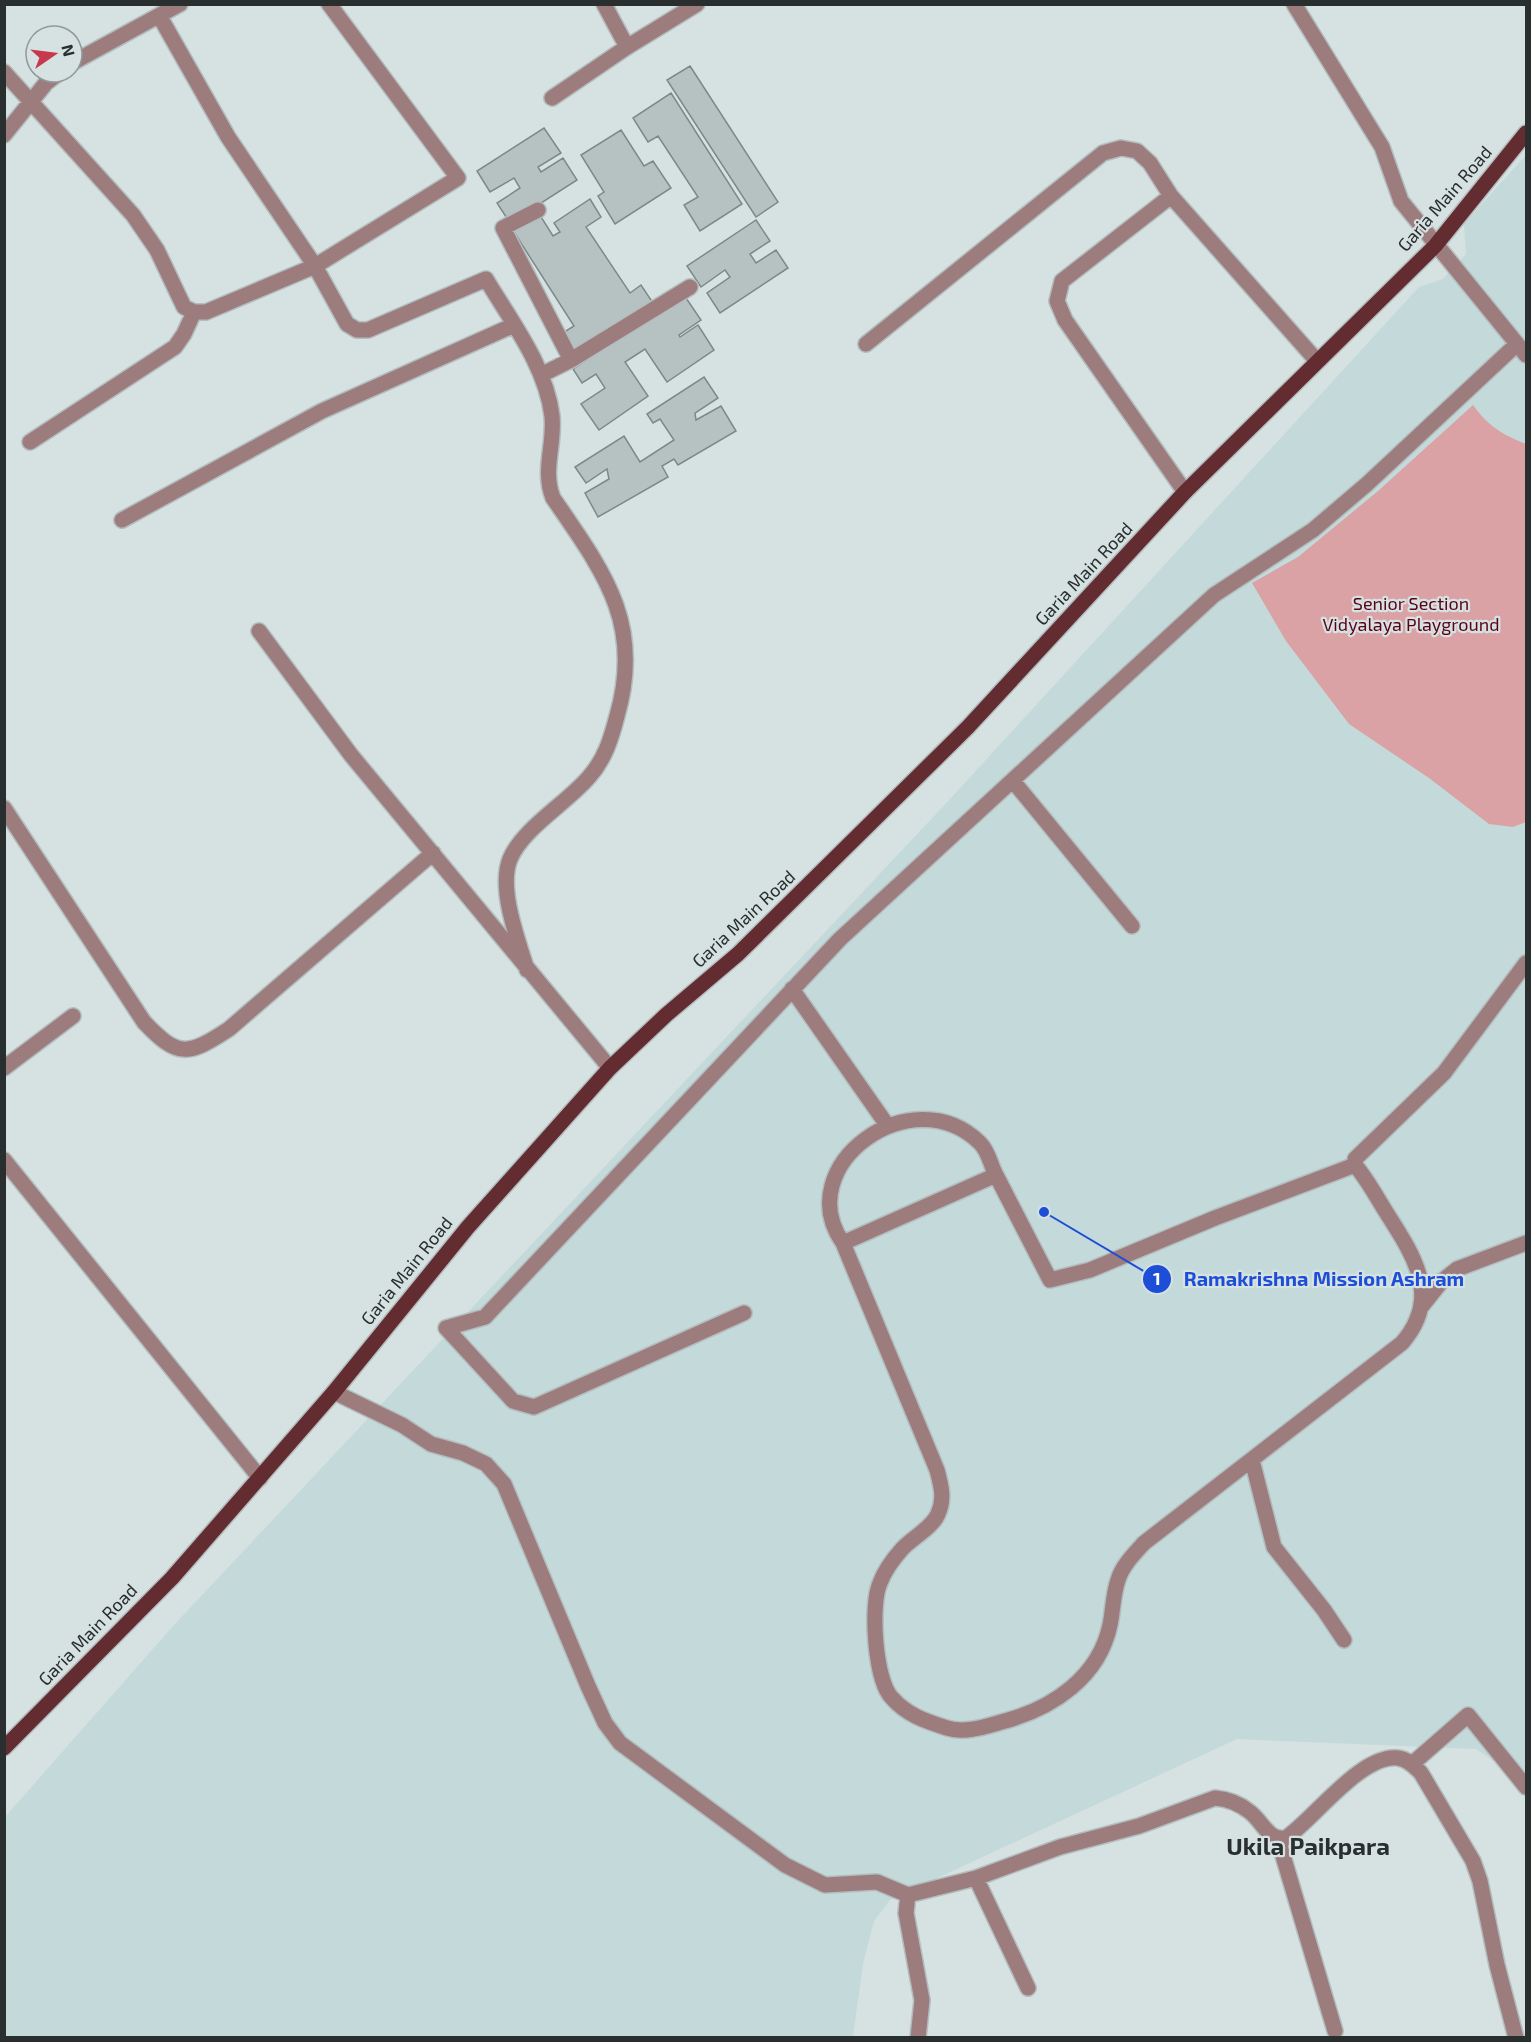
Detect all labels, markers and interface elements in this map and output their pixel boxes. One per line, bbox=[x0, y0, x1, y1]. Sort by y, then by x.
north arrow bbox=[24, 24, 84, 84]
text: N bbox=[58, 42, 80, 58]
street label: Garia Main Road bbox=[1392, 141, 1496, 256]
street label: Garia Main Road bbox=[1030, 517, 1137, 629]
park label: Senior Section Vidyalaya Playground bbox=[1322, 592, 1500, 635]
street label: Garia Main Road bbox=[687, 865, 799, 972]
street label: Garia Main Road bbox=[356, 1212, 457, 1329]
callout: Ramakrishna Mission Ashram bbox=[1142, 1260, 1477, 1298]
text: Ramakrishna Mission Ashram bbox=[1184, 1266, 1464, 1290]
text: 1 bbox=[1153, 1267, 1161, 1289]
street label: Garia Main Road bbox=[33, 1579, 141, 1690]
district label: Ukila Paikpara bbox=[1226, 1831, 1390, 1860]

